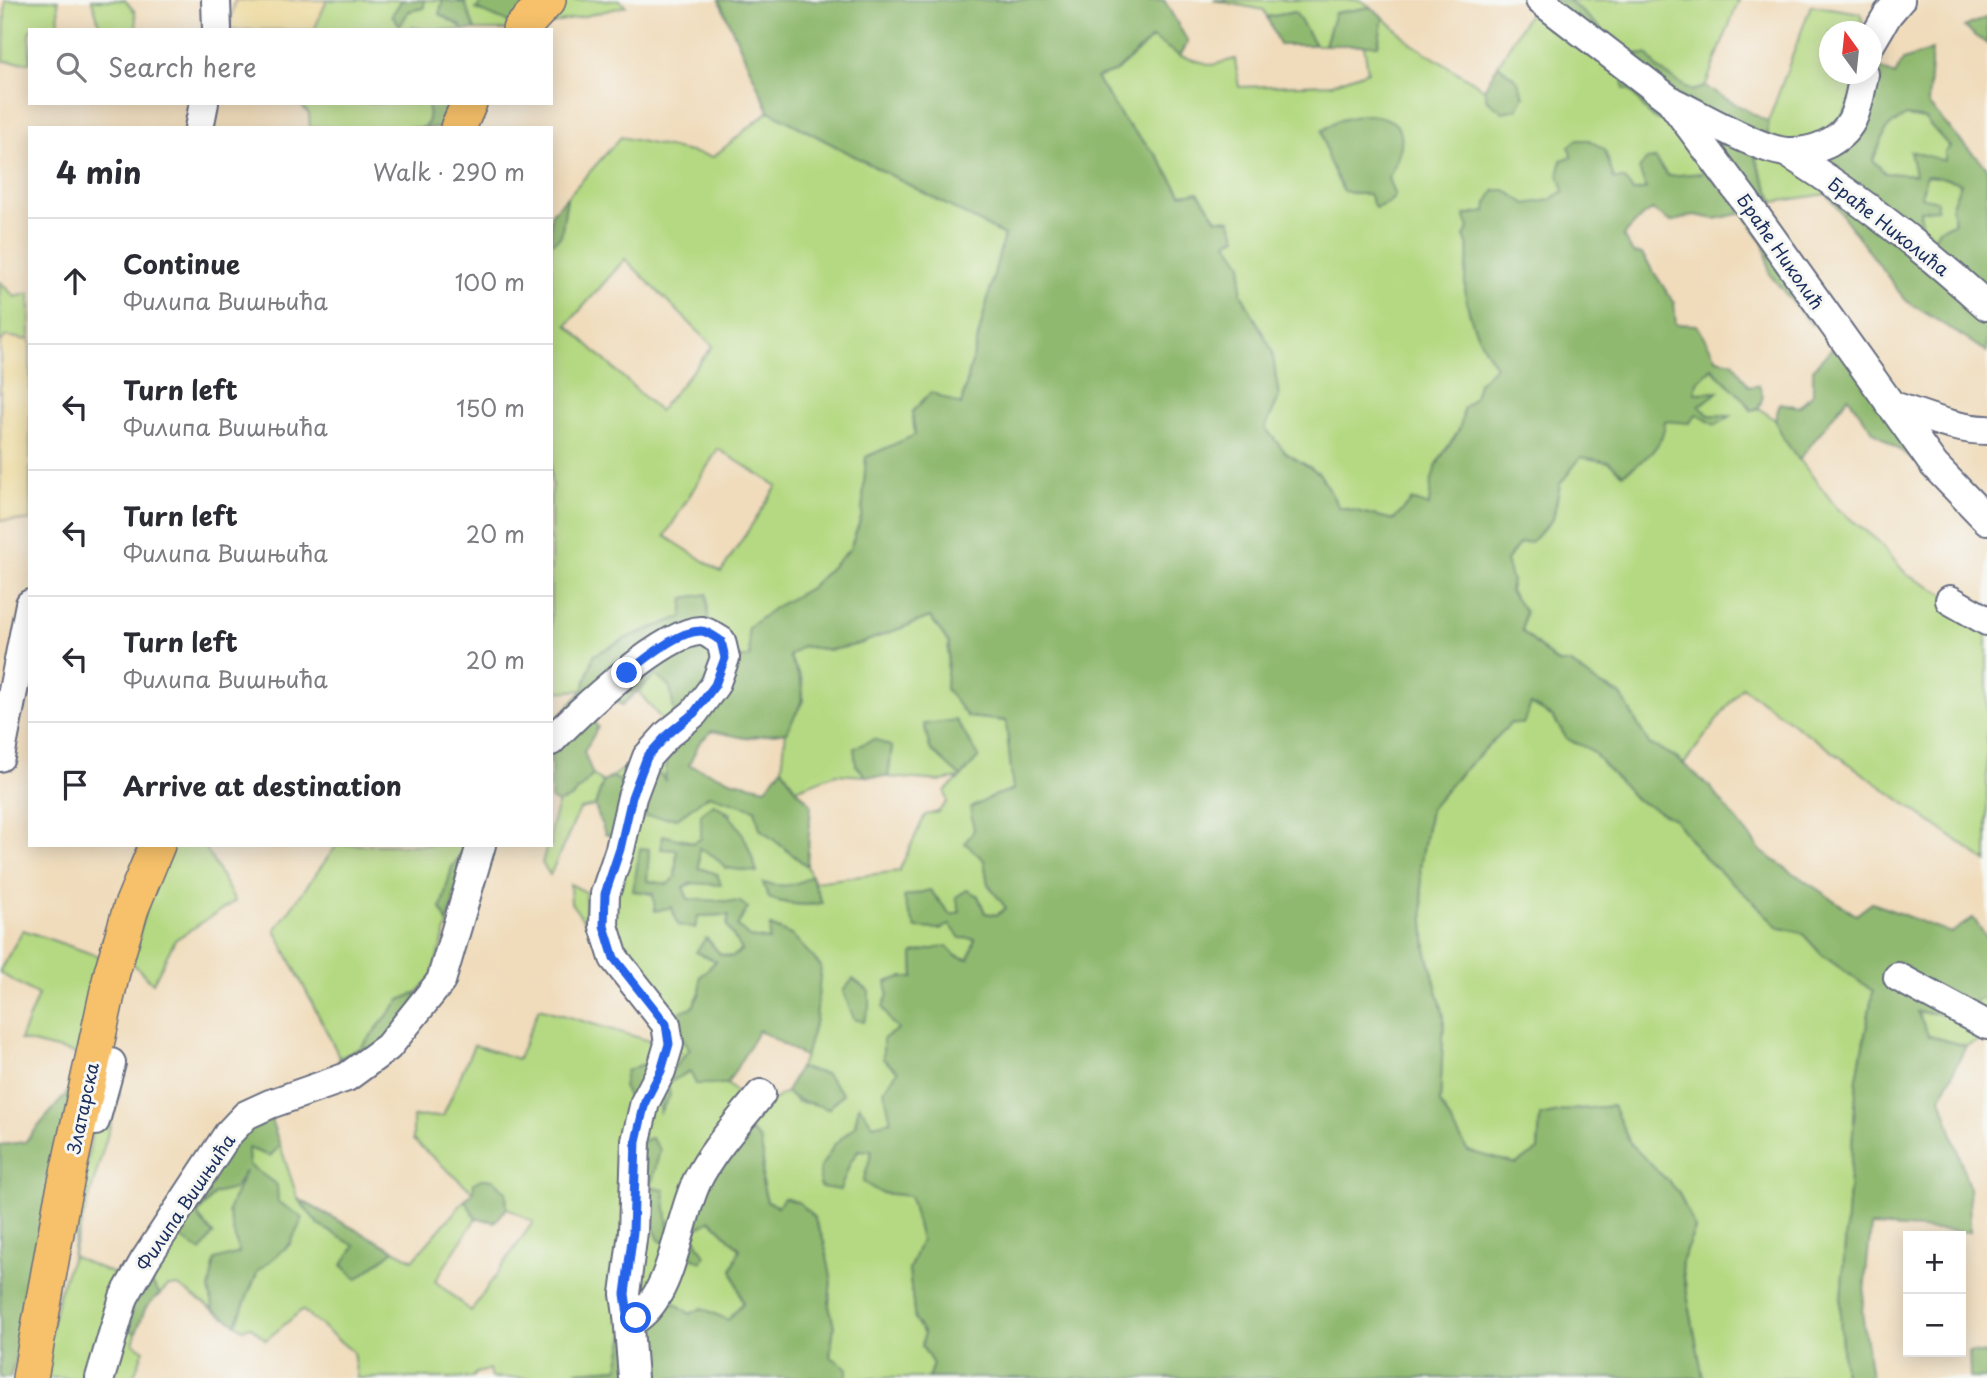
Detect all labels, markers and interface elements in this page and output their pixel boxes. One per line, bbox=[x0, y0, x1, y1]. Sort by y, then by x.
north arrow bbox=[1819, 21, 1882, 84]
search box bbox=[28, 28, 553, 105]
text: Search here bbox=[108, 47, 257, 86]
icon: search bbox=[52, 48, 90, 86]
text: 4 min bbox=[56, 149, 142, 194]
text: Walk · 290 m bbox=[373, 154, 525, 189]
street label: Браће Николића bbox=[1823, 170, 1956, 282]
street label: Браће Николић bbox=[1731, 188, 1831, 314]
text: Continue bbox=[123, 244, 240, 283]
icon: ahead bbox=[56, 262, 94, 300]
text: 100 m bbox=[455, 264, 525, 299]
text: Филипа Вишњића bbox=[123, 283, 328, 318]
text: Turn left bbox=[123, 370, 238, 409]
icon: left bbox=[56, 388, 94, 426]
text: 150 m bbox=[456, 390, 525, 425]
text: Филипа Вишњића bbox=[123, 409, 328, 444]
text: Turn left bbox=[123, 496, 238, 535]
icon: left bbox=[56, 514, 94, 552]
text: 20 m bbox=[466, 516, 525, 551]
text: Филипа Вишњића bbox=[123, 535, 328, 570]
text: Turn left bbox=[123, 622, 238, 661]
icon: left bbox=[56, 640, 94, 678]
text: 20 m bbox=[466, 642, 525, 677]
route end bbox=[611, 657, 642, 688]
text: Филипа Вишњића bbox=[123, 661, 328, 696]
icon: arrive bbox=[56, 766, 94, 804]
text: Arrive at destination bbox=[123, 766, 402, 805]
street label: Златарска bbox=[59, 1059, 105, 1157]
street label: Филипа Вишњића bbox=[129, 1128, 241, 1276]
map controls bbox=[1903, 1231, 1966, 1357]
button: + bbox=[1903, 1231, 1966, 1294]
button: − bbox=[1903, 1294, 1966, 1357]
route start bbox=[620, 1302, 651, 1333]

